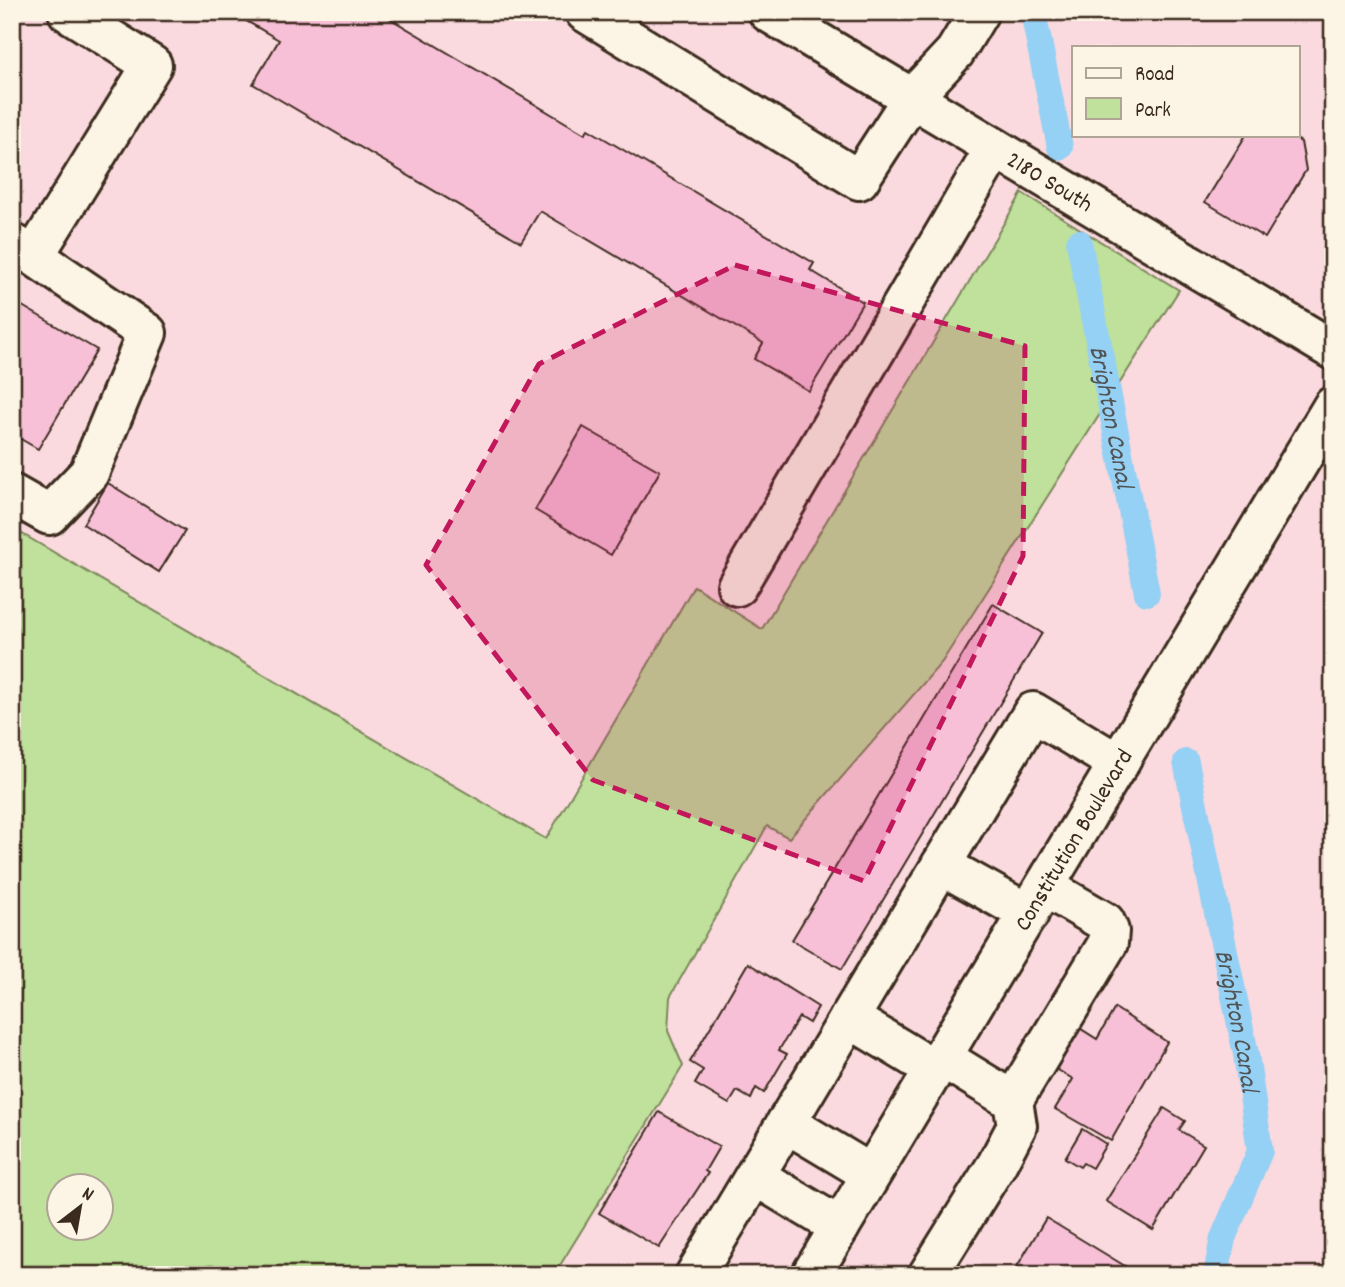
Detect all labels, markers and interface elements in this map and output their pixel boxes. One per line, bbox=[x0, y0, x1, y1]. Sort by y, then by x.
legend bbox=[1072, 46, 1300, 136]
text: Road bbox=[1135, 61, 1174, 91]
text: Park bbox=[1135, 97, 1171, 127]
street label: 2180 South bbox=[999, 144, 1098, 223]
water label: Brighton Canal bbox=[1077, 343, 1142, 494]
street label: Constitution Boulevard bbox=[1007, 744, 1143, 939]
water label: Brighton Canal bbox=[1203, 947, 1267, 1097]
north arrow bbox=[46, 1172, 116, 1242]
text: N bbox=[76, 1181, 98, 1209]

